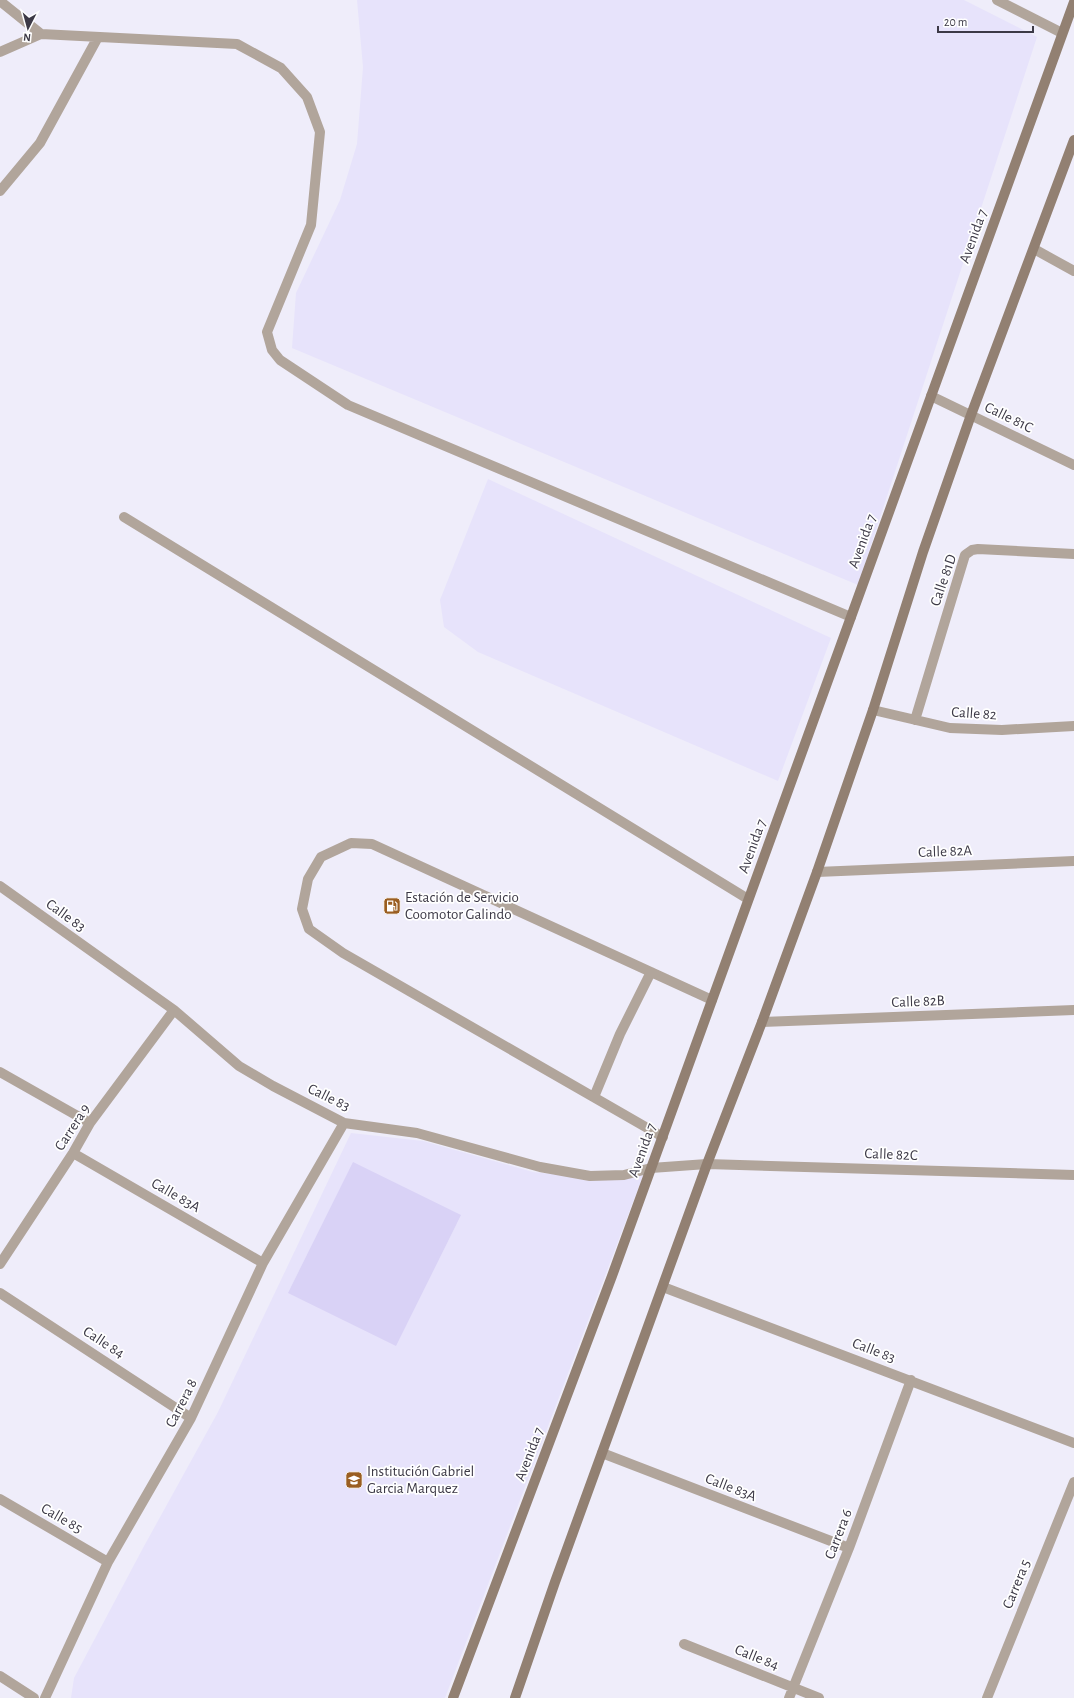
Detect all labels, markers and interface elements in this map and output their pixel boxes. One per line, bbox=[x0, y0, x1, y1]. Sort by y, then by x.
north arrow bbox=[8, 8, 48, 48]
scale bar bbox=[938, 8, 1033, 34]
text: 20 m bbox=[944, 16, 967, 28]
text: N bbox=[23, 32, 31, 43]
street label: Avenida 7 bbox=[957, 207, 990, 265]
street label: Calle 81C bbox=[982, 399, 1035, 436]
street label: Avenida 7 bbox=[846, 512, 879, 570]
street label: Calle 81D bbox=[928, 552, 959, 608]
street label: Calle 82 bbox=[951, 704, 997, 723]
street label: Avenida 7 bbox=[736, 817, 769, 875]
street label: Calle 82A bbox=[918, 843, 973, 860]
place label: Estación de Servicio Coomotor Galindo bbox=[405, 890, 519, 922]
street label: Calle 83 bbox=[43, 896, 88, 935]
fuel station icon: Estación de Servicio Coomotor Galindo bbox=[382, 896, 402, 916]
street label: Calle 82B bbox=[891, 993, 945, 1010]
street label: Calle 83 bbox=[305, 1081, 352, 1114]
street label: Carrera 9 bbox=[52, 1101, 93, 1153]
street label: Avenida 7 bbox=[626, 1121, 659, 1179]
street label: Calle 82C bbox=[864, 1146, 918, 1163]
street label: Calle 83A bbox=[149, 1176, 203, 1215]
street label: Calle 84 bbox=[80, 1324, 127, 1361]
street label: Calle 83 bbox=[850, 1335, 897, 1366]
street label: Carrera 8 bbox=[163, 1376, 200, 1430]
street label: Avenida 7 bbox=[512, 1425, 547, 1483]
place label: Institución Gabriel Garcia Marquez bbox=[367, 1464, 474, 1496]
school or university icon: Institución Gabriel Garcia Marquez bbox=[344, 1470, 364, 1490]
street label: Calle 83A bbox=[703, 1471, 759, 1504]
street label: Calle 85 bbox=[39, 1501, 85, 1536]
street label: Carrera 6 bbox=[822, 1507, 855, 1561]
street label: Carrera 5 bbox=[1000, 1557, 1033, 1611]
street label: Calle 84 bbox=[733, 1642, 781, 1673]

